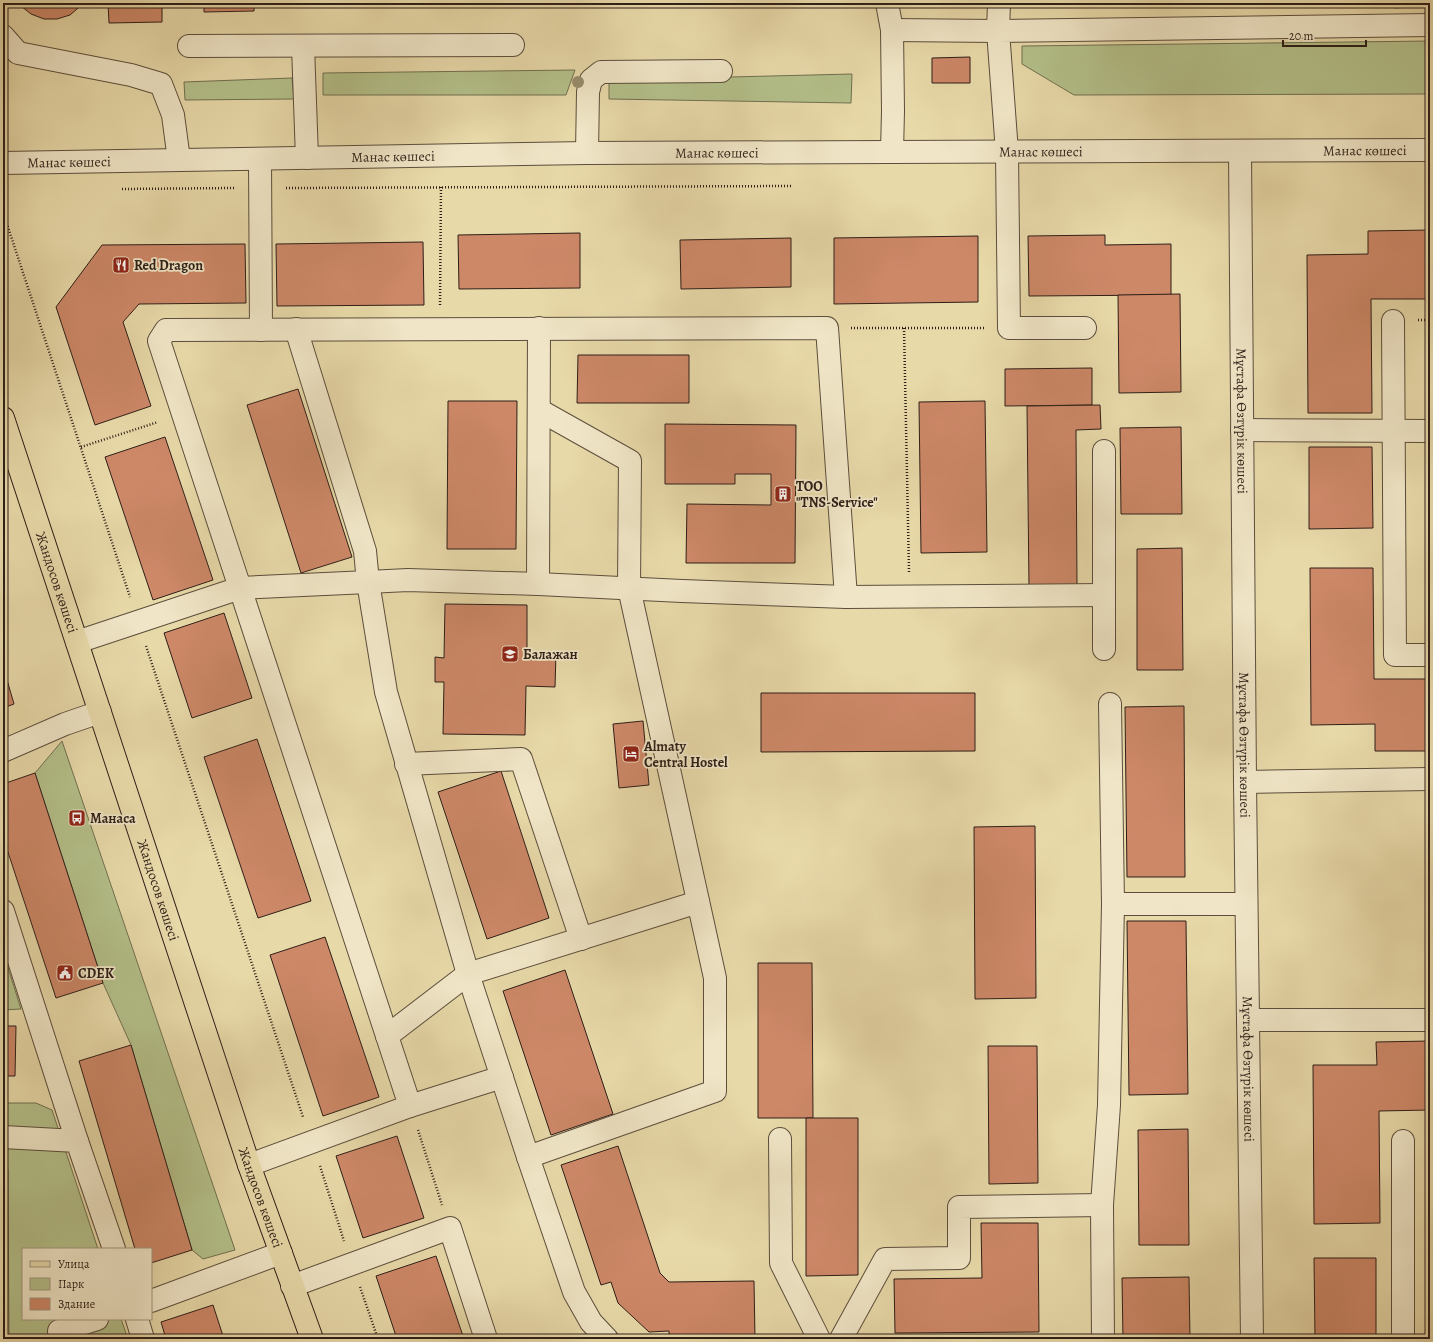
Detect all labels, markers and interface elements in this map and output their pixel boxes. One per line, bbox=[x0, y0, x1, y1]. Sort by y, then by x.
scale bar bbox=[1283, 22, 1366, 48]
text: 20 m bbox=[1289, 28, 1313, 44]
street label: Манас көшесі bbox=[1323, 141, 1407, 160]
street label: Манас көшесі bbox=[999, 142, 1083, 161]
street label: Манас көшесі bbox=[675, 143, 759, 162]
street label: Манас көшесі bbox=[351, 146, 435, 167]
street label: Манас көшесі bbox=[27, 152, 111, 172]
restaurant icon: Red Dragon bbox=[111, 255, 131, 275]
place label: Red Dragon bbox=[134, 256, 203, 275]
street label: Мұстафа Өзтүрік көшесі bbox=[1232, 348, 1252, 494]
place label: ТОО "TNS-Service" bbox=[796, 477, 878, 512]
building icon: ТОО "TNS-Service" bbox=[773, 484, 793, 504]
street label: Жандосов көшесі bbox=[32, 529, 83, 636]
school or university icon: Балажан bbox=[500, 644, 520, 664]
place label: Балажан bbox=[523, 645, 578, 664]
street label: Мұстафа Өзтүрік көшесі bbox=[1235, 672, 1255, 818]
place label: Almaty Central Hostel bbox=[643, 737, 728, 772]
hotel icon: Almaty Central Hostel bbox=[621, 744, 641, 764]
bus stop icon: Манаса bbox=[67, 808, 87, 828]
place label: Манаса bbox=[90, 809, 136, 828]
street label: Жандосов көшесі bbox=[133, 837, 184, 943]
public building icon: CDEK bbox=[55, 963, 75, 983]
place label: CDEK bbox=[78, 964, 115, 983]
street label: Мұстафа Өзтүрік көшесі bbox=[1238, 996, 1259, 1142]
street label: Жандосов көшесі bbox=[234, 1145, 288, 1250]
legend bbox=[22, 1248, 152, 1320]
text: Улица bbox=[58, 1256, 90, 1272]
text: Парк bbox=[58, 1276, 84, 1292]
text: Здание bbox=[58, 1296, 95, 1312]

